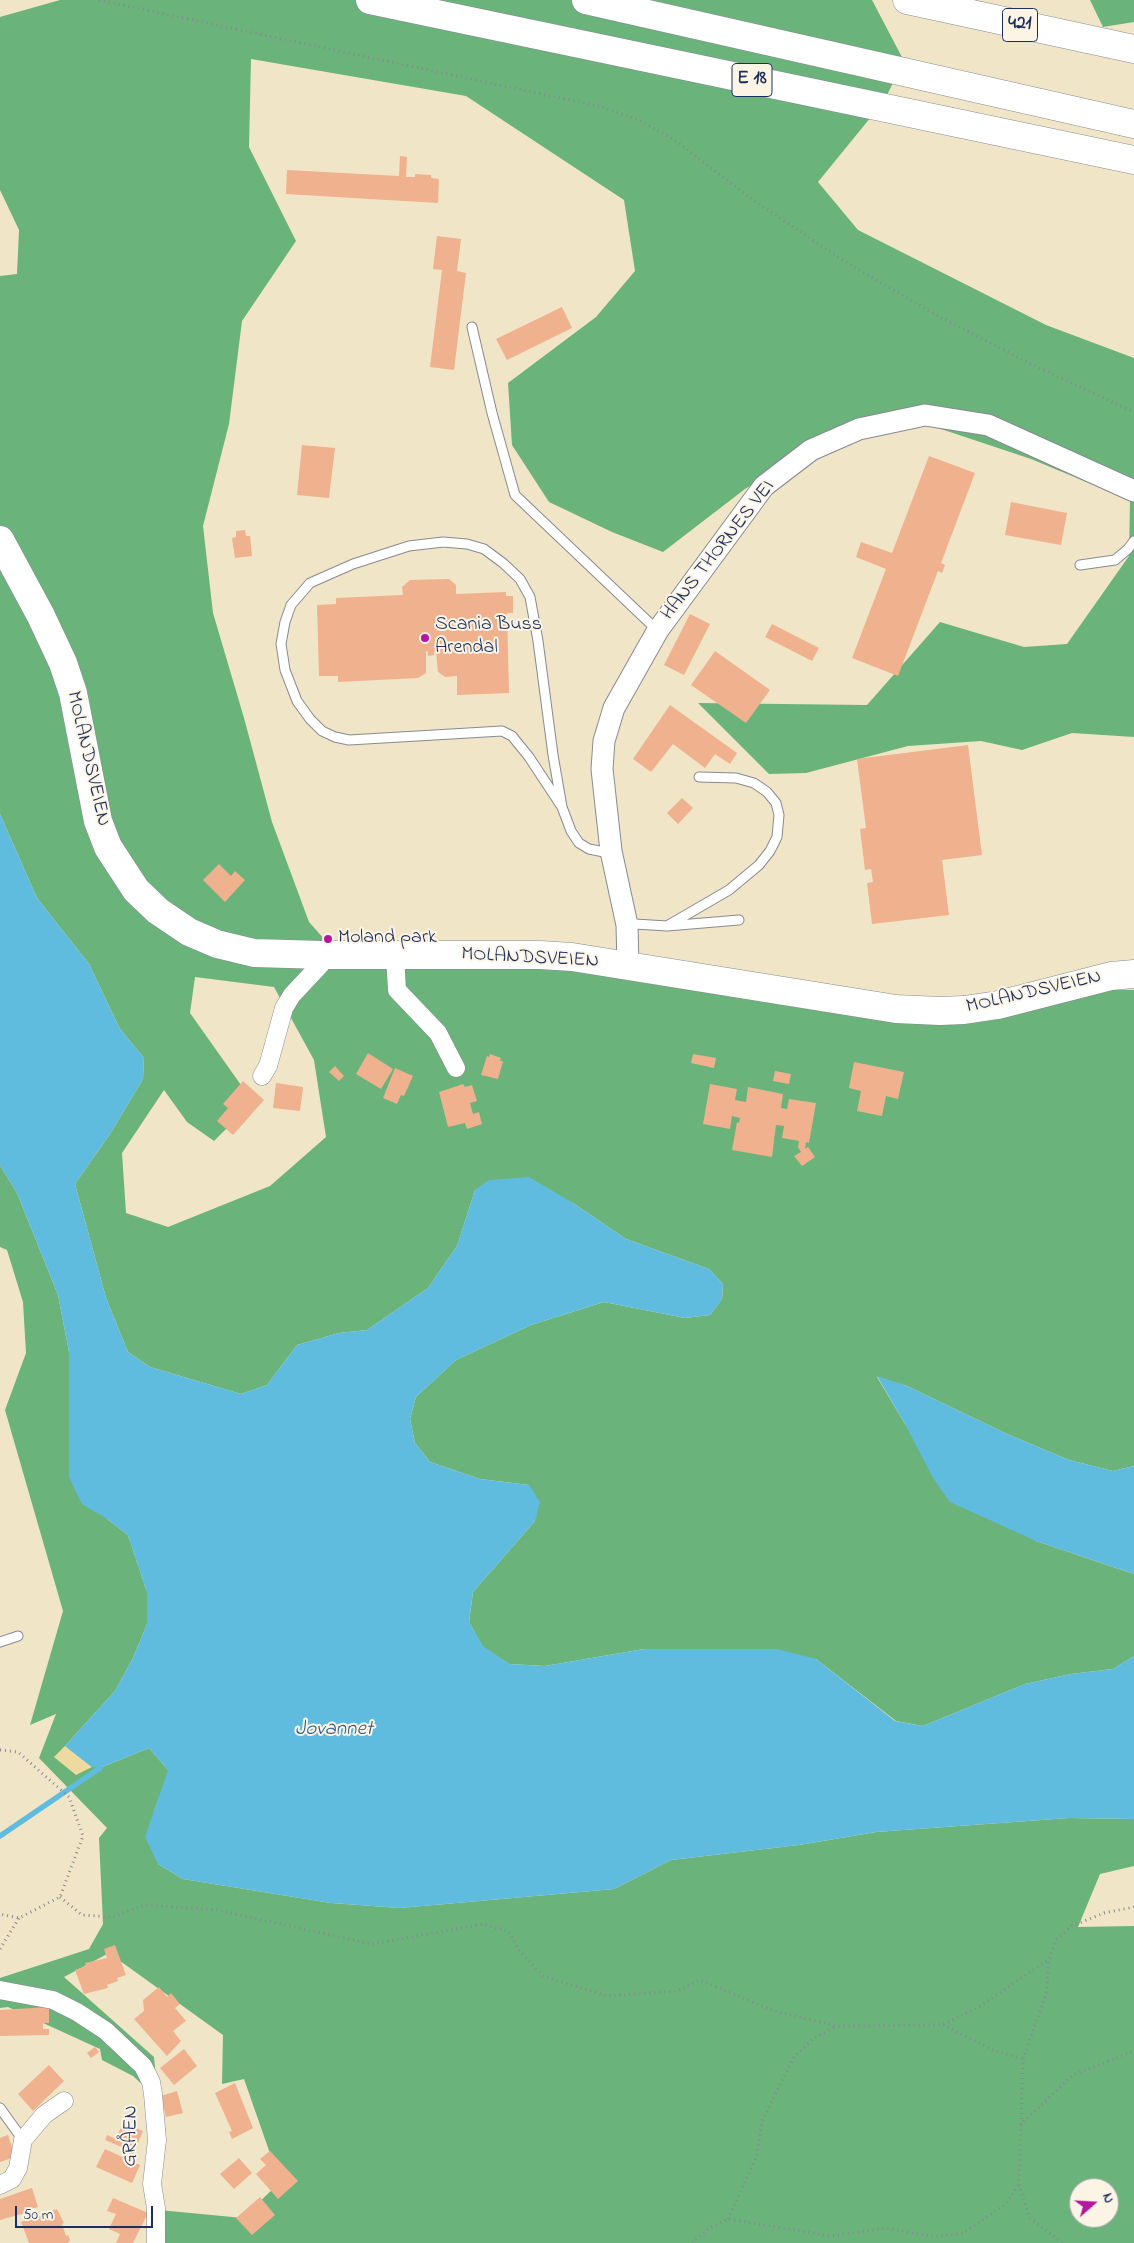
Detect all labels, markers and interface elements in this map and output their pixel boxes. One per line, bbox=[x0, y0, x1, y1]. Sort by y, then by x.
road number: 421 bbox=[1002, 8, 1038, 42]
road number: E 18 bbox=[732, 64, 772, 96]
street label: HANS THORNES VEI bbox=[657, 476, 781, 626]
place label: Scania Buss Arendal bbox=[435, 614, 542, 661]
marker: Scania Buss Arendal bbox=[419, 632, 431, 644]
street label: MOLANDSVEIEN bbox=[60, 689, 114, 829]
place label: Moland park bbox=[338, 927, 437, 951]
marker: Moland park bbox=[322, 933, 334, 945]
street label: MOLANDSVEIEN bbox=[461, 943, 599, 975]
street label: MOLANDSVEIEN bbox=[964, 966, 1104, 1020]
water label: Jovannet bbox=[295, 1718, 373, 1744]
street label: GRÅEN bbox=[119, 2105, 145, 2167]
north arrow bbox=[1069, 2178, 1119, 2228]
text: N bbox=[1096, 2190, 1119, 2206]
scale bar bbox=[18, 2196, 155, 2228]
text: 50 m bbox=[23, 2204, 53, 2226]

